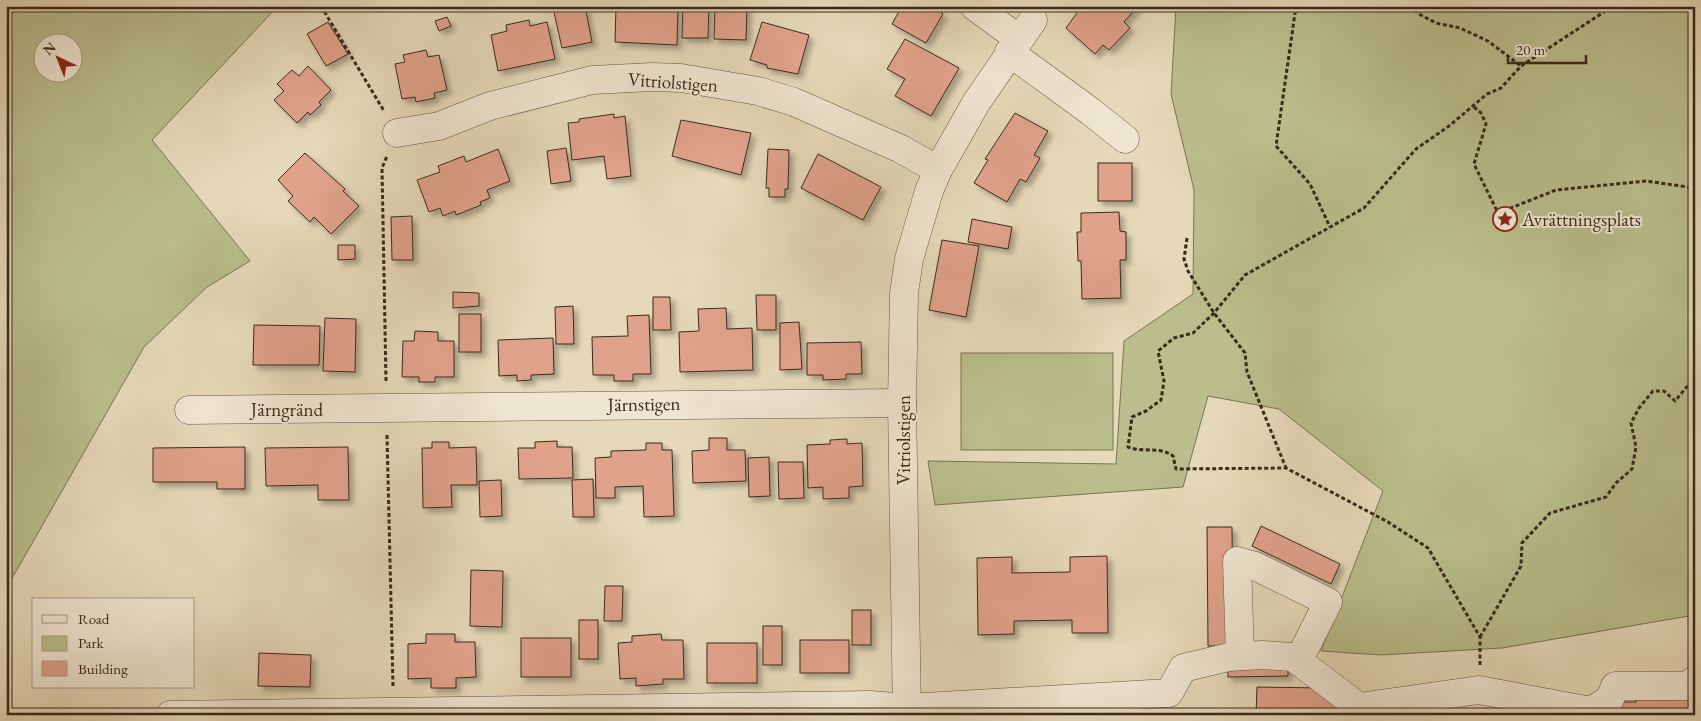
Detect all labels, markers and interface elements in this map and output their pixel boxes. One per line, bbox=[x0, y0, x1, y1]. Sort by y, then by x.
north arrow bbox=[32, 32, 82, 82]
scale bar bbox=[1508, 32, 1586, 64]
text: N bbox=[39, 38, 60, 59]
text: 20 m bbox=[1516, 40, 1545, 59]
street label: Vitriolstigen bbox=[627, 66, 719, 98]
place icon: Avrättningsplats bbox=[1492, 206, 1518, 232]
place label: Avrättningsplats bbox=[1521, 207, 1641, 232]
street label: Järnstigen bbox=[605, 391, 681, 417]
street label: Vitriolstigen bbox=[891, 395, 916, 485]
street label: Järngränd bbox=[249, 397, 324, 422]
legend bbox=[32, 598, 195, 688]
text: Road bbox=[78, 609, 110, 628]
text: Park bbox=[78, 633, 105, 652]
text: Building bbox=[78, 659, 128, 678]

